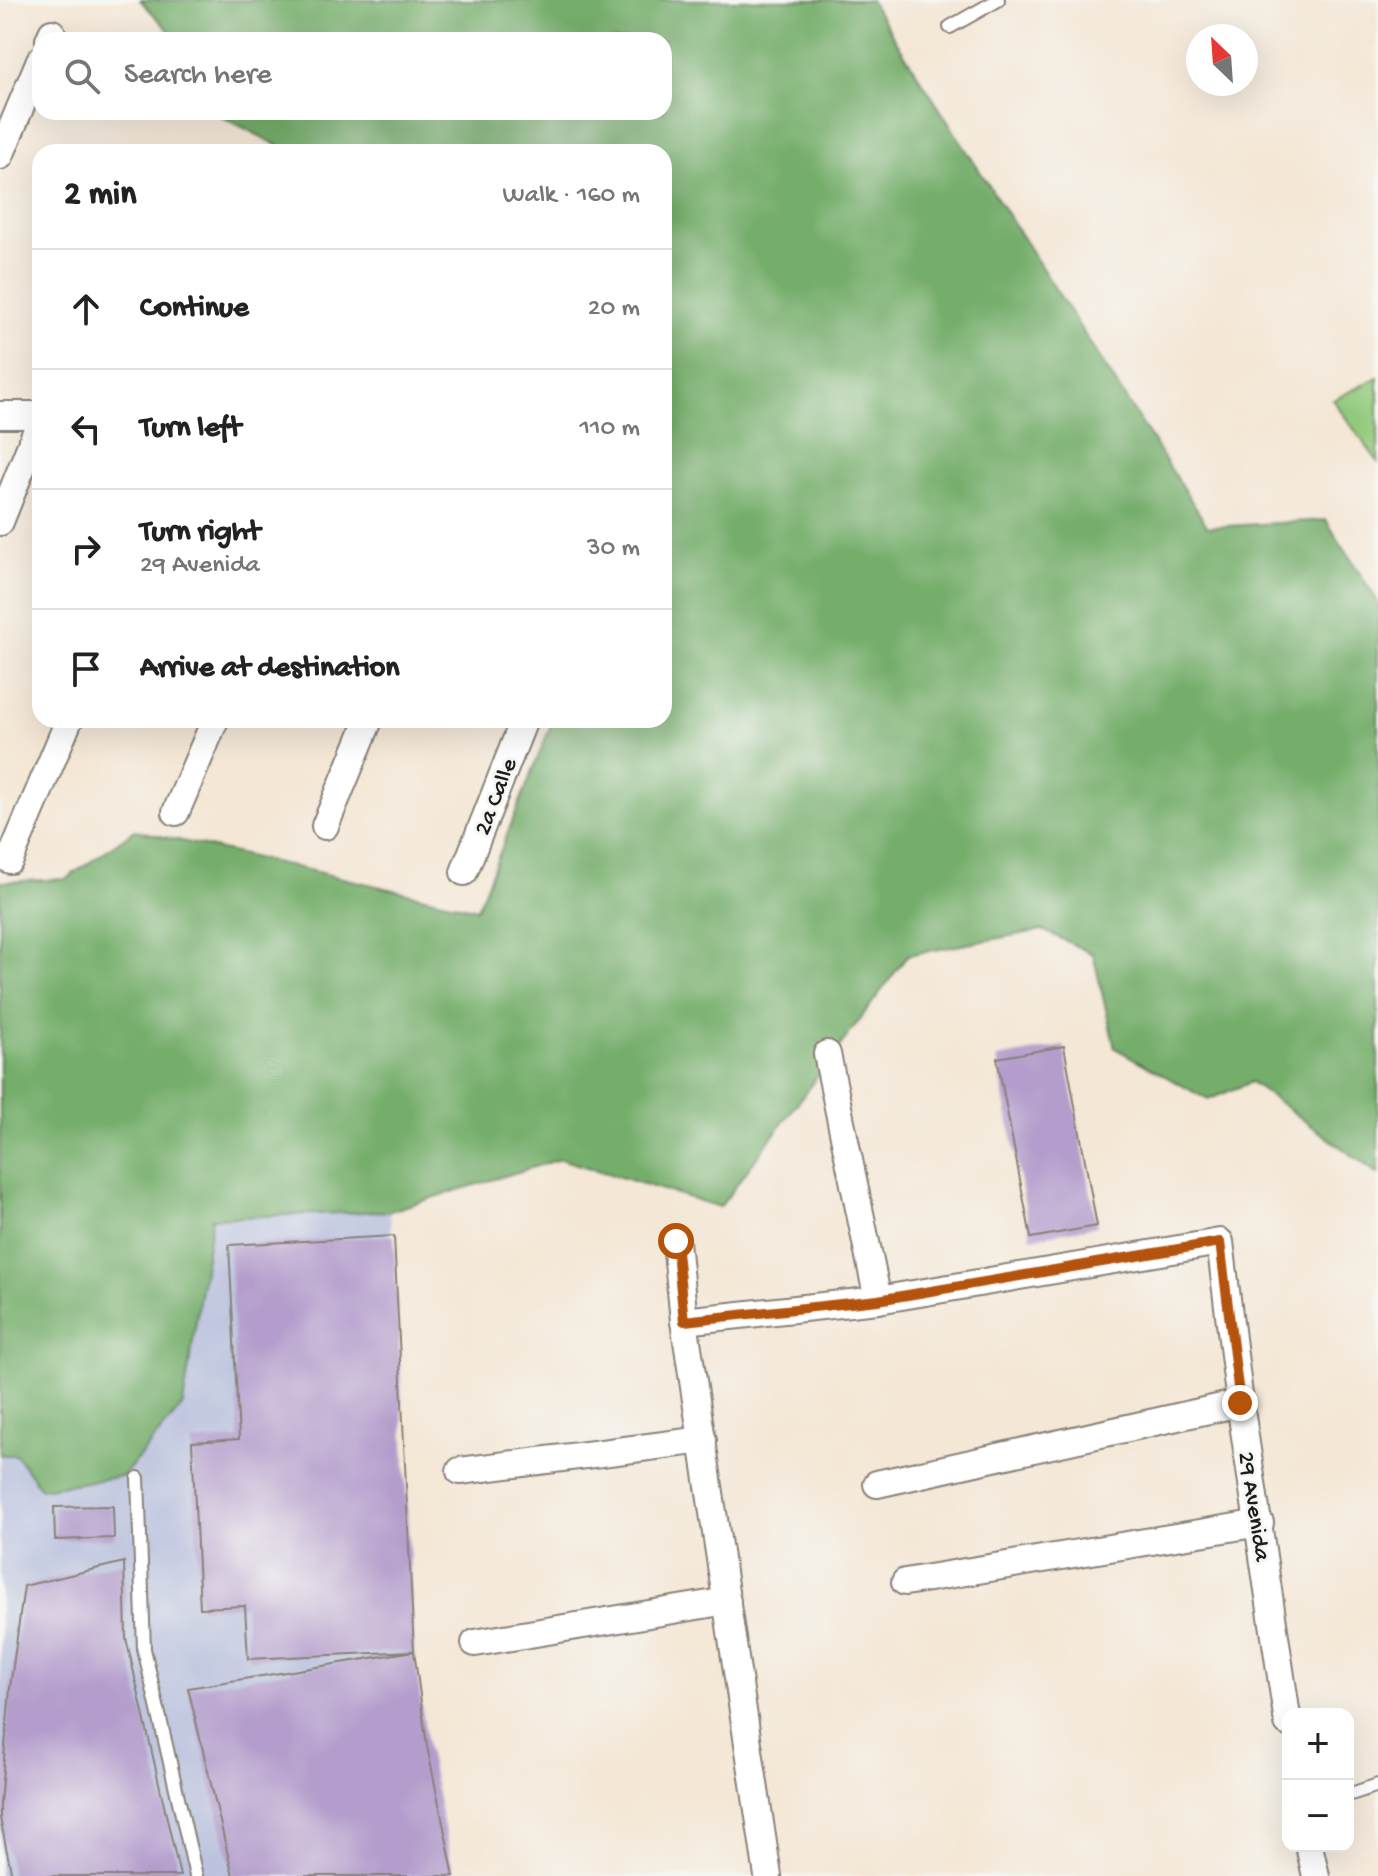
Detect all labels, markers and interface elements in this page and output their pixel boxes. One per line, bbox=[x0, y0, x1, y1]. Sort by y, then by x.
north arrow bbox=[1186, 24, 1258, 96]
search box bbox=[32, 32, 672, 120]
icon: search bbox=[60, 54, 104, 98]
text: Search here bbox=[124, 59, 272, 94]
text: 2 min bbox=[64, 176, 136, 216]
text: Walk · 160 m bbox=[503, 181, 640, 212]
icon: ahead bbox=[64, 287, 108, 331]
text: Continue bbox=[140, 292, 249, 327]
text: 20 m bbox=[588, 294, 640, 325]
icon: left bbox=[64, 407, 108, 451]
text: Turn left bbox=[140, 412, 241, 447]
text: 110 m bbox=[580, 414, 640, 445]
text: Turn right bbox=[140, 516, 260, 551]
icon: right bbox=[64, 527, 108, 571]
text: 30 m bbox=[587, 534, 640, 565]
text: 29 Avenida bbox=[140, 551, 260, 582]
icon: arrive bbox=[64, 647, 108, 691]
text: Arrive at destination bbox=[140, 652, 400, 687]
street label: 2a Calle bbox=[469, 754, 525, 840]
route start bbox=[658, 1223, 694, 1259]
route end bbox=[1222, 1385, 1258, 1421]
street label: 29 Avenida bbox=[1230, 1450, 1276, 1564]
map controls bbox=[1282, 1708, 1354, 1852]
button: + bbox=[1282, 1708, 1354, 1780]
button: − bbox=[1282, 1780, 1354, 1852]

